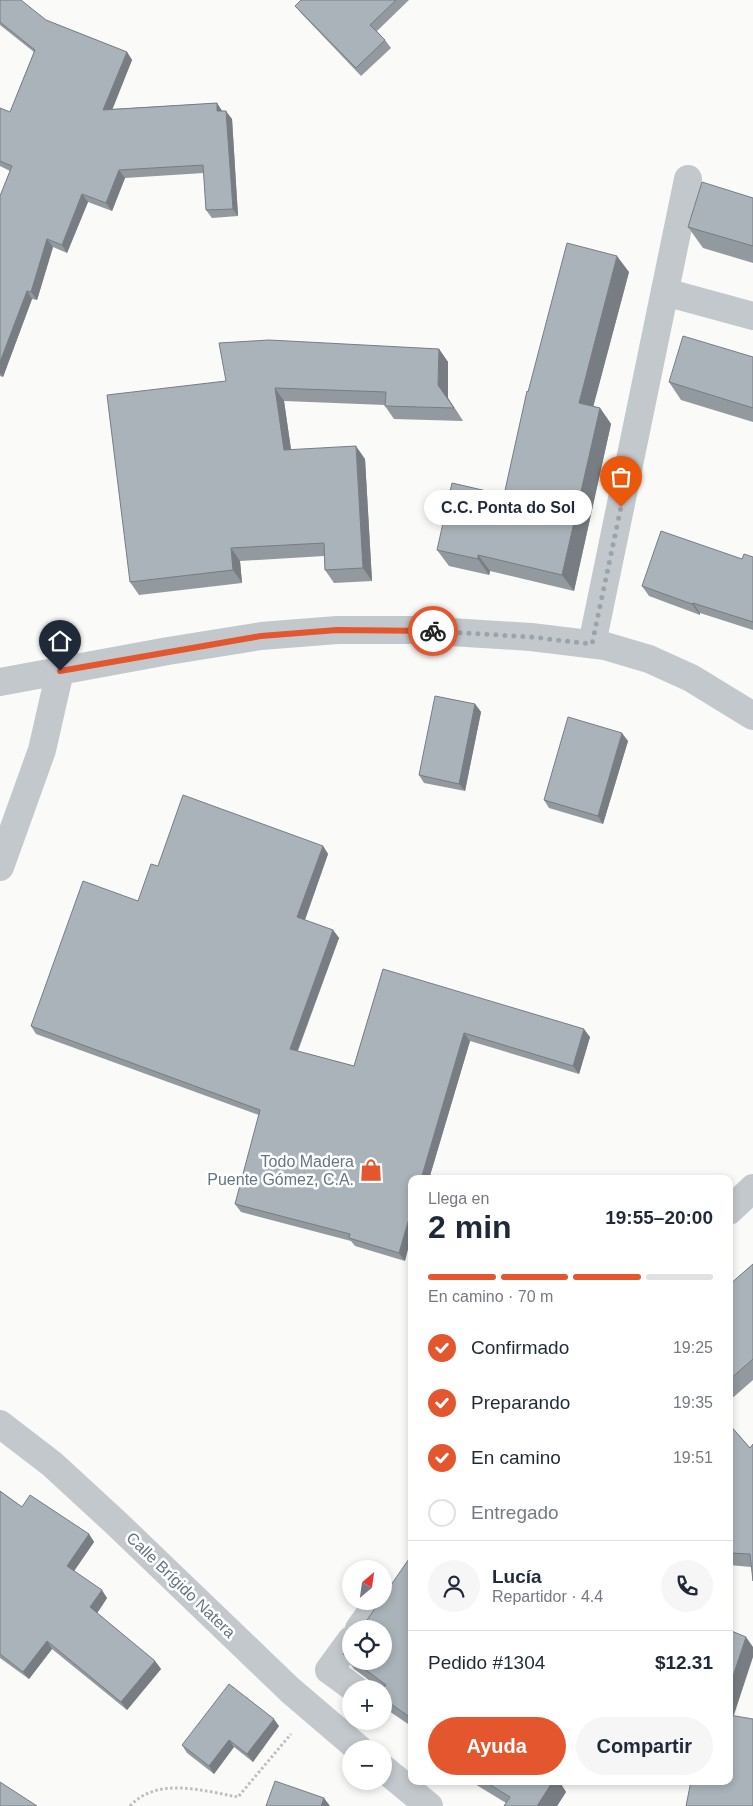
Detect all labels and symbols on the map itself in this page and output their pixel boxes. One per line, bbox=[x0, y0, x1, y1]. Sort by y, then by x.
pin bbox=[600, 456, 642, 507]
callout: C.C. Ponta do Sol bbox=[424, 490, 591, 524]
courier bbox=[408, 606, 458, 656]
pin bbox=[39, 620, 81, 671]
place label: Todo Madera Puente Gómez, C.A. bbox=[207, 1153, 354, 1188]
shop icon: Todo Madera Puente Gómez, C.A. bbox=[358, 1157, 384, 1183]
street label: Calle Brígido Natera bbox=[123, 1529, 239, 1641]
north arrow bbox=[342, 1560, 392, 1610]

